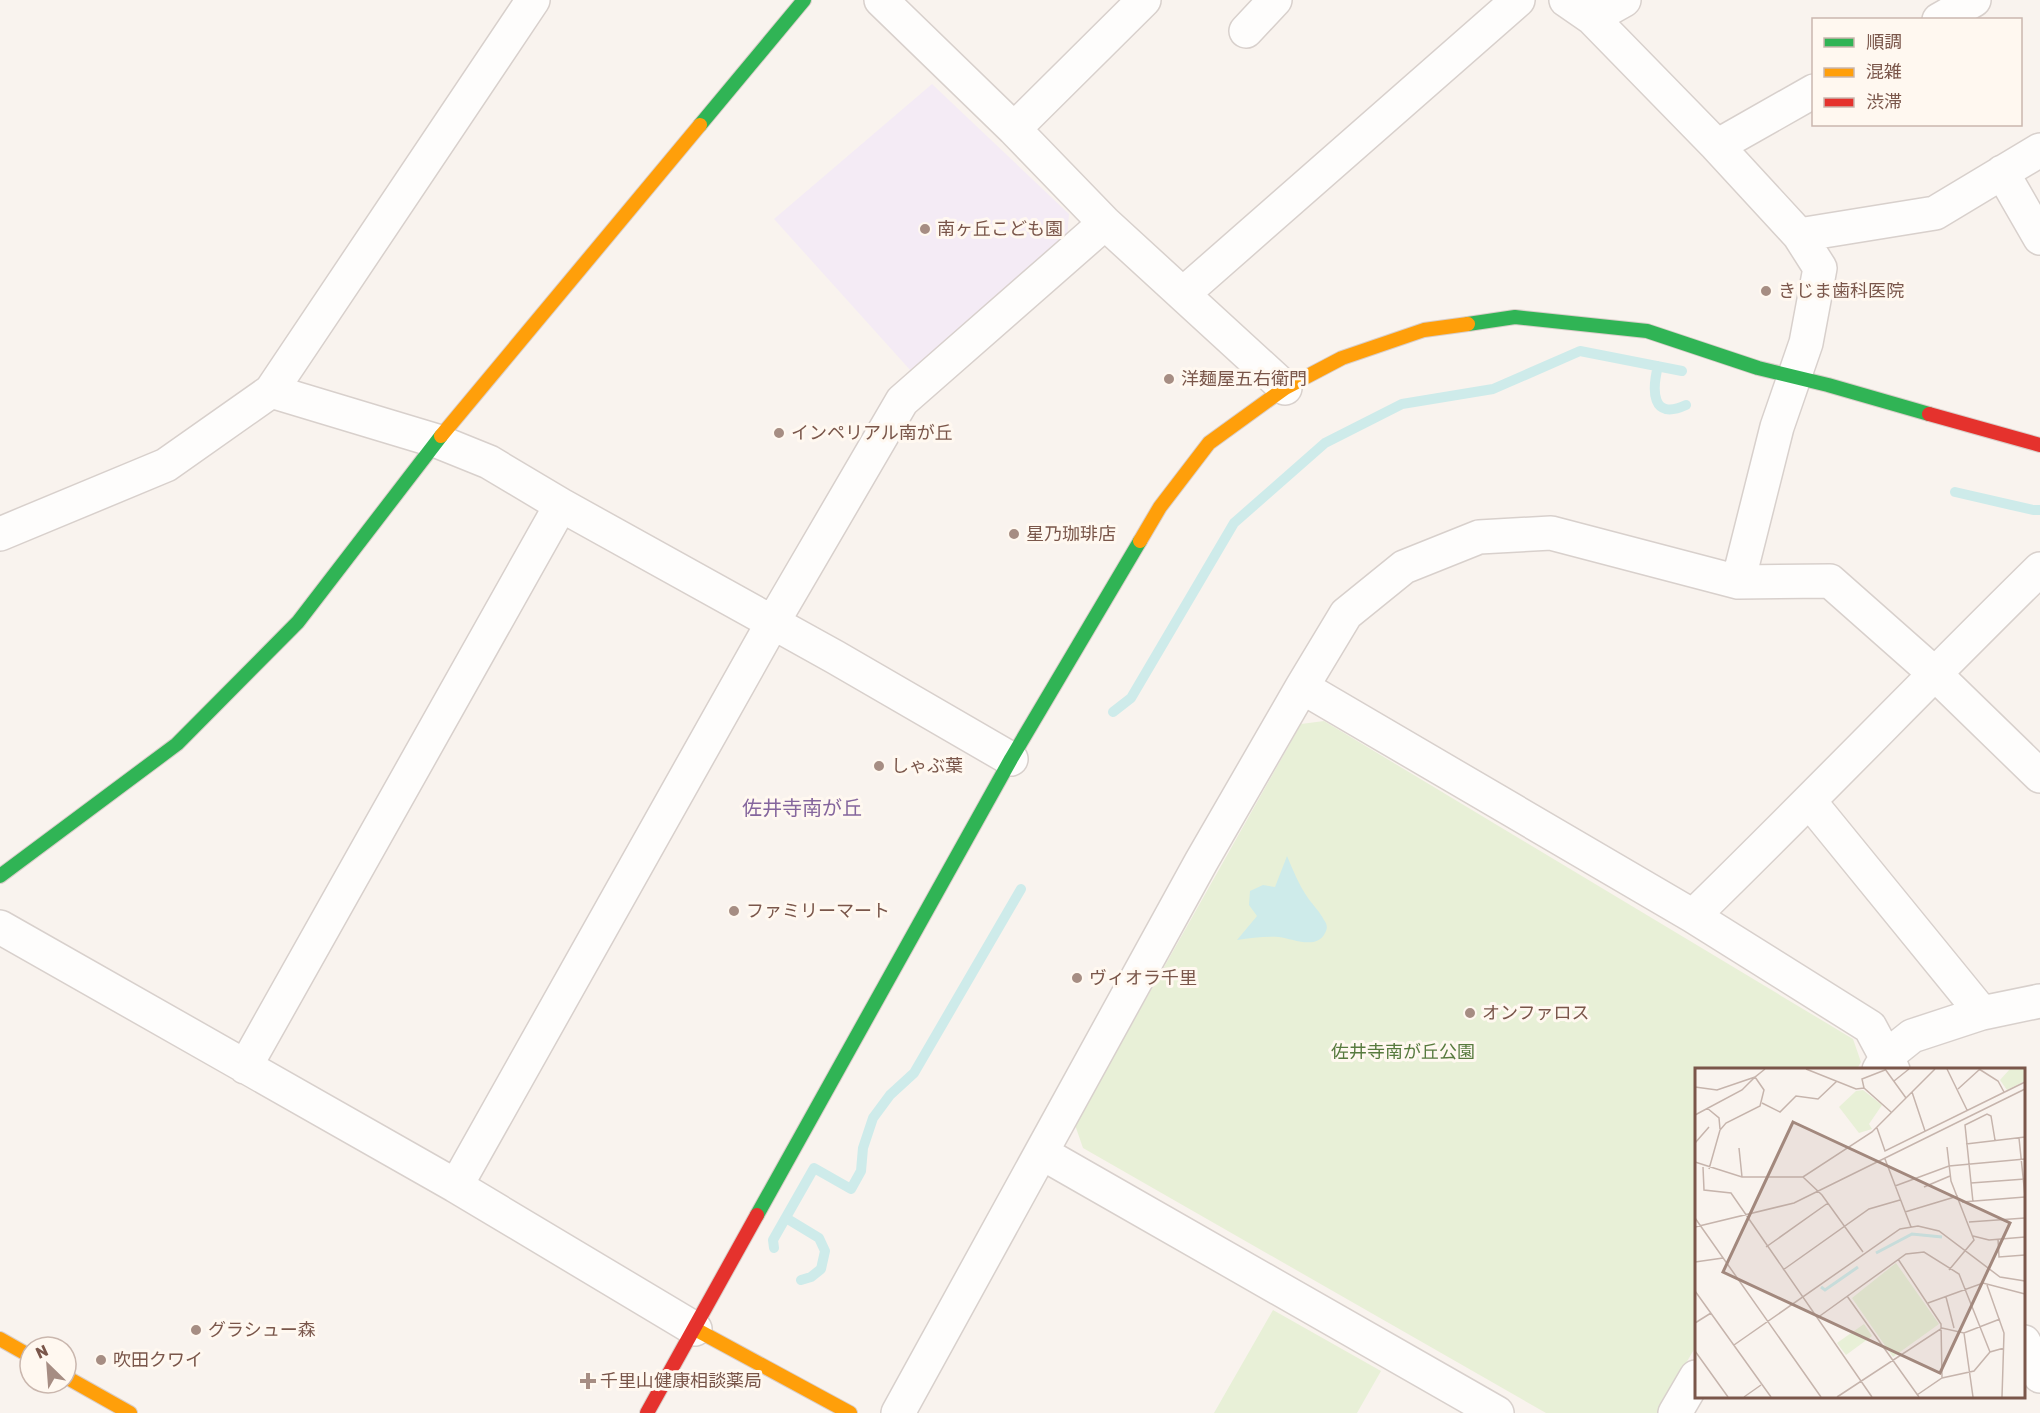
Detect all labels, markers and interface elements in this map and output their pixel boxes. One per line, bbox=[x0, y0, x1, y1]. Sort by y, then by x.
legend bbox=[1812, 18, 2022, 126]
text: 順調 bbox=[1866, 31, 1902, 53]
text: 混雑 bbox=[1866, 61, 1902, 83]
text: 渋滞 bbox=[1866, 91, 1902, 113]
place label: 南ヶ丘こども園 bbox=[937, 218, 1063, 240]
marker: 南ヶ丘こども園 bbox=[918, 222, 932, 236]
place label: きじま歯科医院 bbox=[1778, 280, 1904, 302]
marker: きじま歯科医院 bbox=[1759, 284, 1773, 298]
place label: 洋麺屋五右衛門 bbox=[1181, 368, 1307, 390]
marker: 洋麺屋五右衛門 bbox=[1162, 372, 1176, 386]
place label: インペリアル南が丘 bbox=[791, 422, 953, 444]
marker: インペリアル南が丘 bbox=[772, 426, 786, 440]
place label: 星乃珈琲店 bbox=[1026, 523, 1116, 545]
marker: 星乃珈琲店 bbox=[1007, 527, 1021, 541]
place label: しゃぶ葉 bbox=[891, 755, 963, 777]
marker: しゃぶ葉 bbox=[872, 759, 886, 773]
district label: 佐井寺南が丘 bbox=[742, 796, 862, 820]
place label: ファミリーマート bbox=[746, 900, 890, 922]
marker: ファミリーマート bbox=[727, 904, 741, 918]
place label: ヴィオラ千里 bbox=[1089, 967, 1197, 989]
marker: ヴィオラ千里 bbox=[1070, 971, 1084, 985]
place label: オンファロス bbox=[1482, 1002, 1589, 1024]
marker: オンファロス bbox=[1463, 1006, 1477, 1020]
park label: 佐井寺南が丘公園 bbox=[1331, 1041, 1475, 1063]
inset map bbox=[1695, 1068, 2025, 1398]
place label: グラシュー森 bbox=[208, 1319, 316, 1341]
marker: グラシュー森 bbox=[189, 1323, 203, 1337]
north arrow bbox=[18, 1335, 78, 1395]
text: N bbox=[33, 1341, 51, 1363]
place label: 吹田クワイ bbox=[113, 1349, 203, 1371]
marker: 吹田クワイ bbox=[94, 1353, 108, 1367]
place label: 千里山健康相談薬局 bbox=[600, 1370, 762, 1392]
marker: 千里山健康相談薬局 bbox=[581, 1374, 595, 1388]

